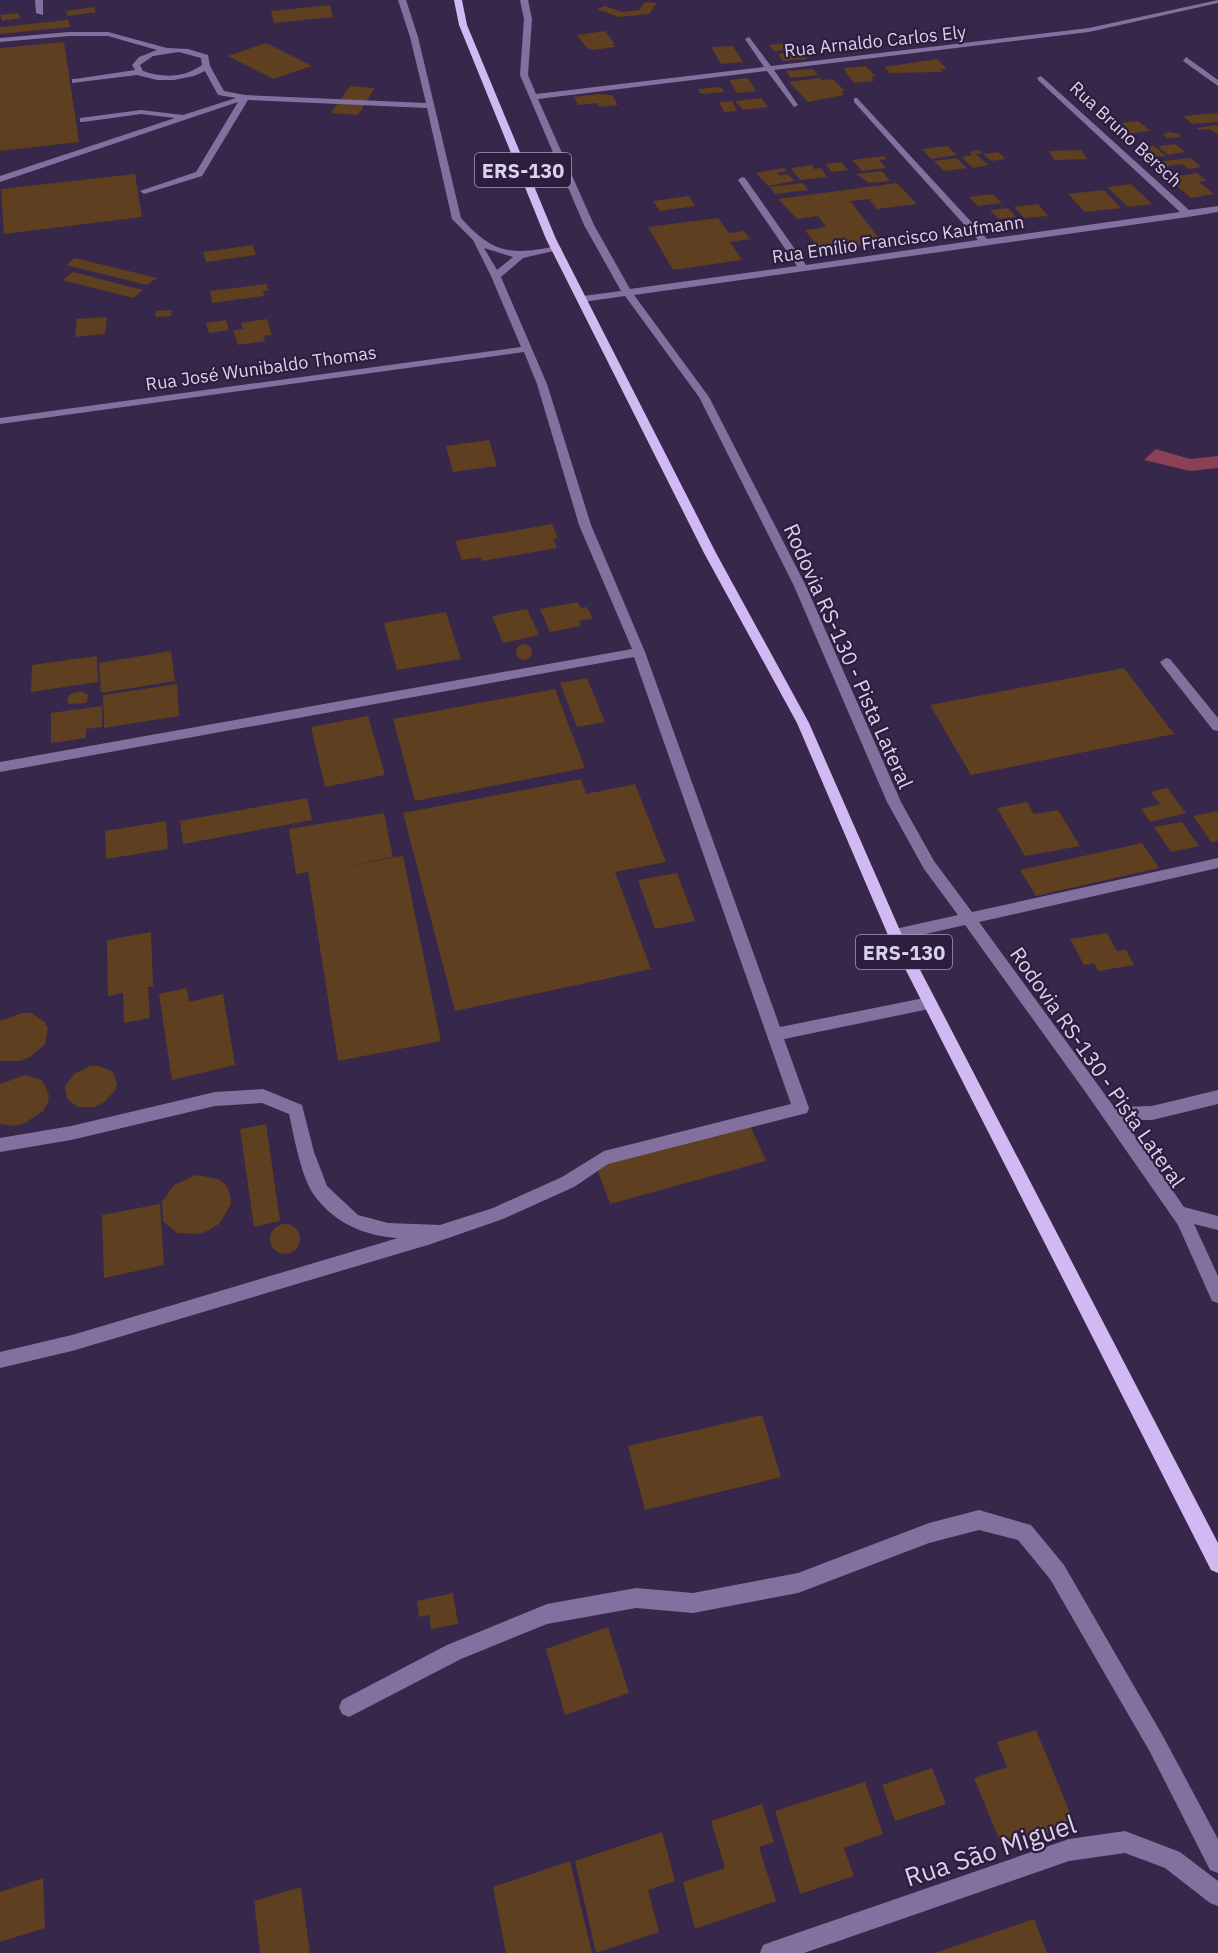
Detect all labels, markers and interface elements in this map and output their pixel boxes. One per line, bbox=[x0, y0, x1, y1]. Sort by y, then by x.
street label: Rua Arnaldo Carlos Ely bbox=[783, 20, 967, 62]
street label: Rua Bruno Bersch bbox=[1065, 76, 1187, 192]
road number: ERS-130 bbox=[475, 153, 571, 187]
street label: Rua Emílio Francisco Kaufmann bbox=[770, 210, 1026, 268]
street label: Rua José Wunibaldo Thomas bbox=[144, 340, 378, 396]
street label: Rodovia RS-130 - Pista Lateral bbox=[778, 519, 920, 793]
road number: ERS-130 bbox=[856, 935, 952, 969]
street label: Rodovia RS-130 - Pista Lateral bbox=[1004, 941, 1192, 1193]
street label: Rua São Miguel bbox=[900, 1806, 1080, 1894]

